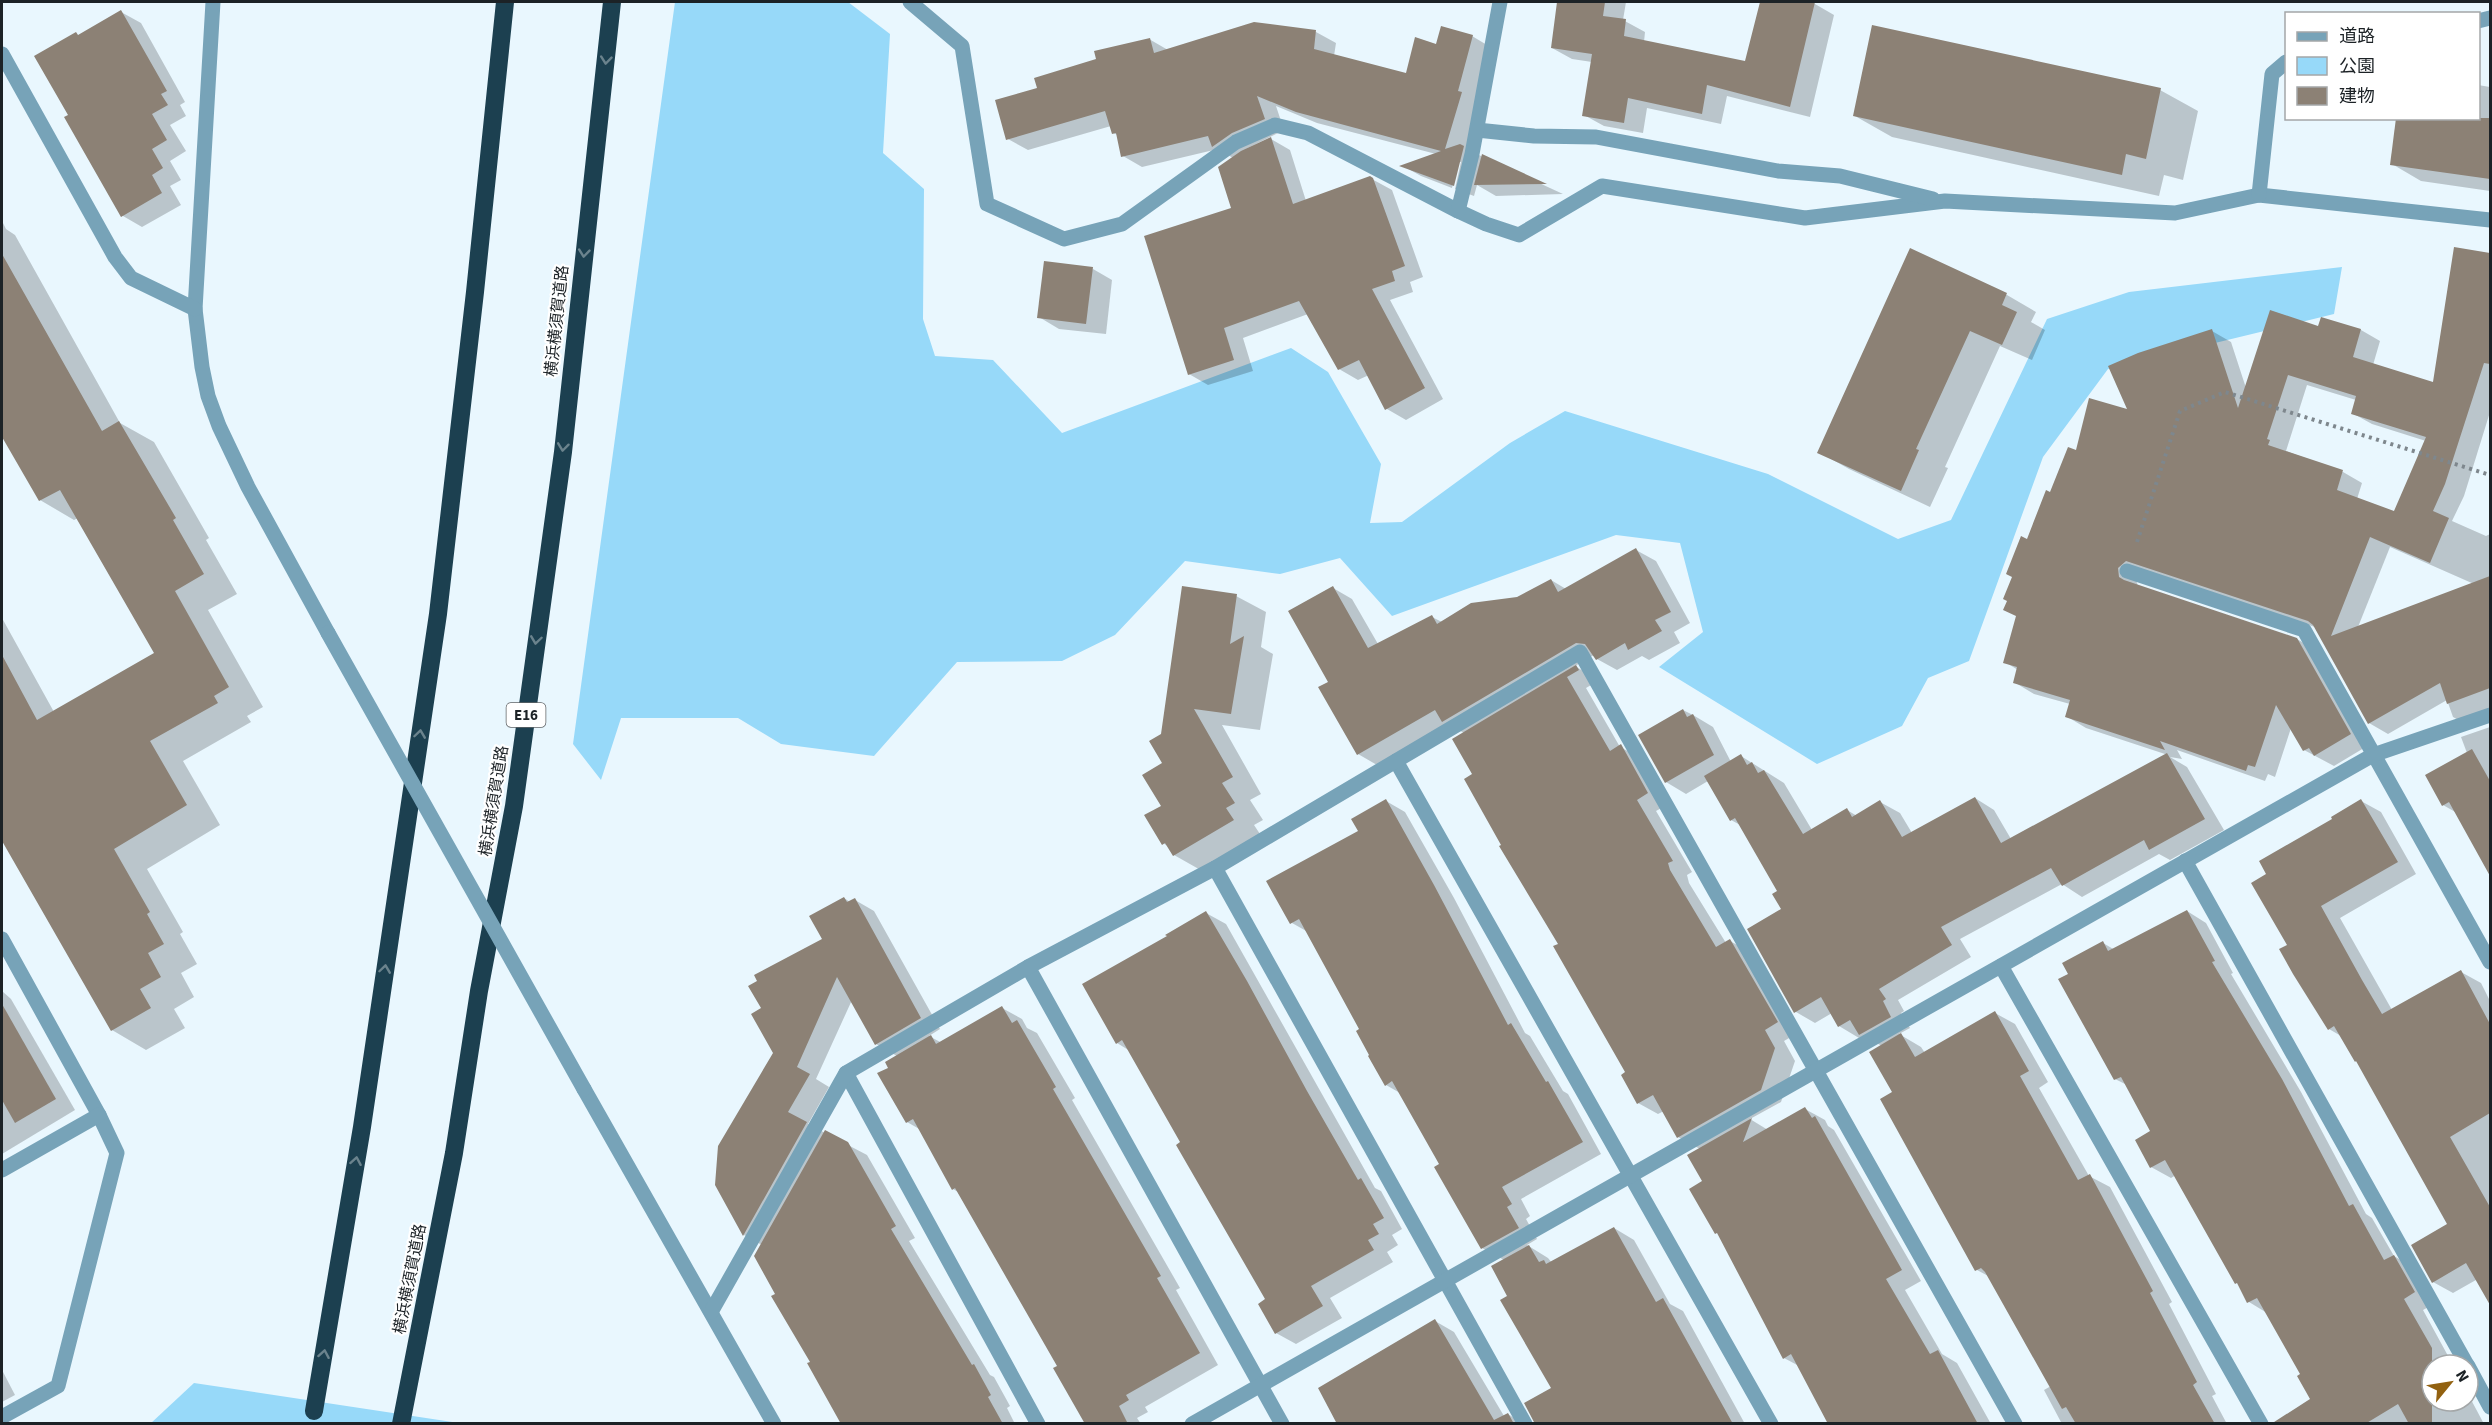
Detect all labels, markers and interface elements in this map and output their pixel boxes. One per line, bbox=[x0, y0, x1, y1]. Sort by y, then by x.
legend bbox=[2285, 12, 2480, 120]
text: 道路 bbox=[2339, 24, 2375, 49]
text: 公園 bbox=[2339, 54, 2375, 79]
one-way arrow bbox=[600, 55, 612, 64]
text: 建物 bbox=[2339, 84, 2375, 109]
one-way arrow bbox=[578, 249, 591, 258]
street label: 横浜横須賀道路 bbox=[540, 264, 574, 378]
one-way arrow bbox=[557, 443, 570, 452]
one-way arrow bbox=[531, 636, 543, 645]
road number: E16 bbox=[506, 703, 546, 727]
one-way arrow bbox=[413, 729, 425, 739]
street label: 横浜横須賀道路 bbox=[474, 744, 514, 858]
one-way arrow bbox=[379, 964, 391, 973]
one-way arrow bbox=[350, 1157, 362, 1166]
street label: 横浜横須賀道路 bbox=[389, 1222, 431, 1336]
one-way arrow bbox=[317, 1349, 330, 1359]
north arrow bbox=[2420, 1353, 2480, 1413]
text: N bbox=[2450, 1366, 2474, 1386]

